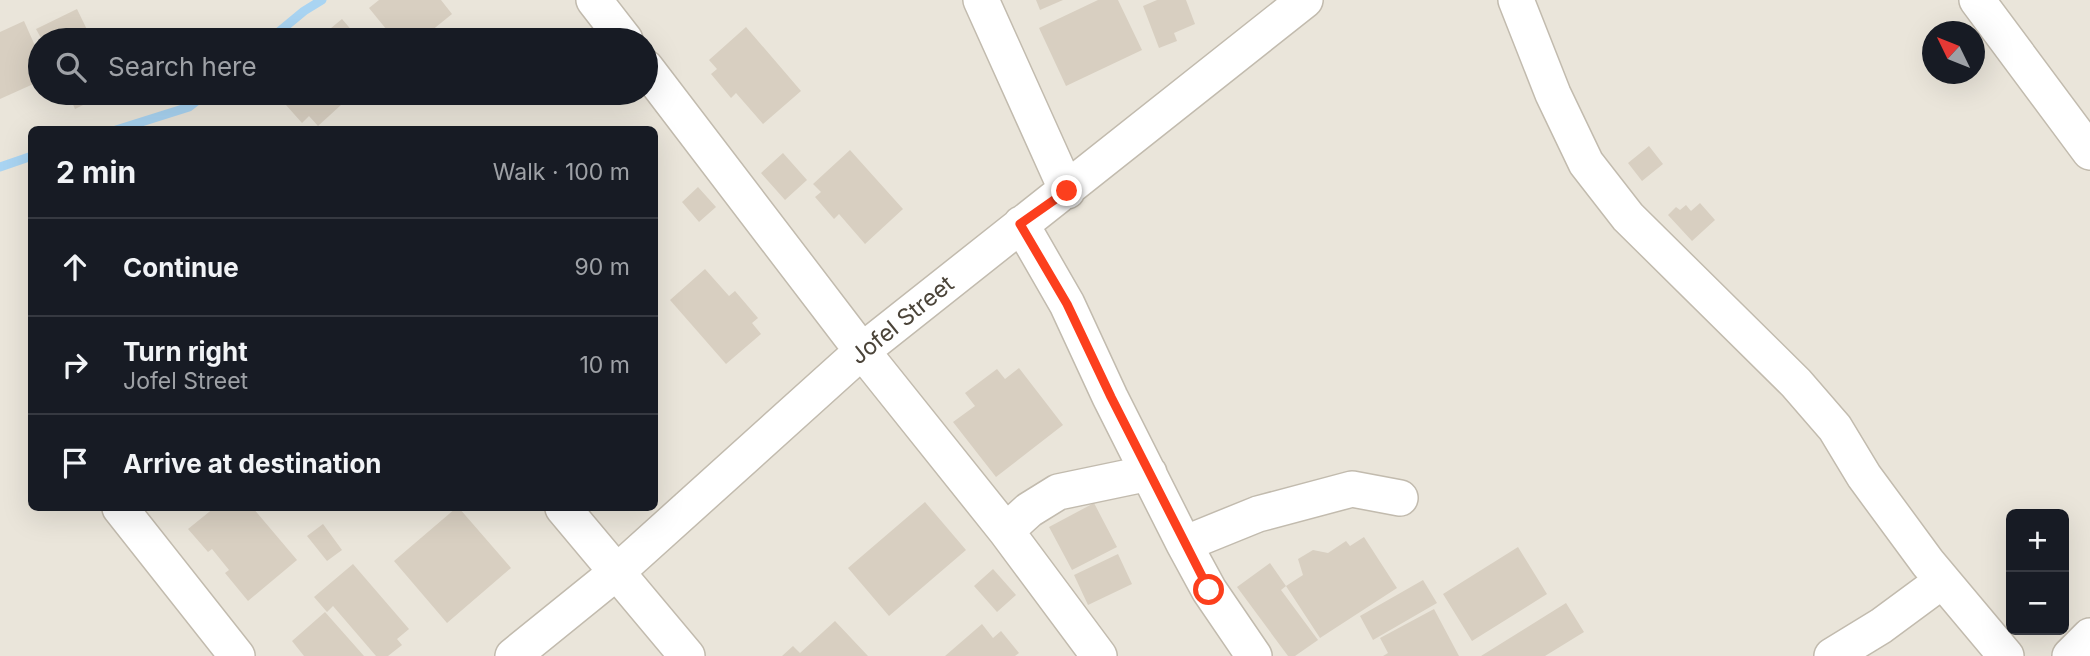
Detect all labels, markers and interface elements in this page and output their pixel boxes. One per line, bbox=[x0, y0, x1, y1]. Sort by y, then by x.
north arrow bbox=[1922, 21, 1985, 84]
search box bbox=[28, 28, 658, 105]
icon: search bbox=[52, 48, 90, 86]
text: Search here bbox=[108, 51, 257, 82]
text: 2 min bbox=[56, 154, 136, 190]
text: Walk · 100 m bbox=[493, 158, 630, 186]
route end bbox=[1051, 175, 1082, 206]
icon: ahead bbox=[56, 248, 94, 286]
text: Continue bbox=[123, 252, 239, 283]
text: 90 m bbox=[575, 253, 630, 281]
street label: Jofel Street bbox=[845, 269, 960, 370]
text: Turn right bbox=[123, 336, 248, 367]
icon: right bbox=[56, 346, 94, 384]
text: 10 m bbox=[580, 351, 630, 379]
text: Jofel Street bbox=[123, 367, 248, 395]
icon: arrive bbox=[56, 444, 94, 482]
text: Arrive at destination bbox=[123, 448, 382, 479]
map controls bbox=[2006, 509, 2069, 635]
button: + bbox=[2006, 509, 2069, 572]
button: − bbox=[2006, 572, 2069, 635]
route start bbox=[1193, 574, 1224, 605]

